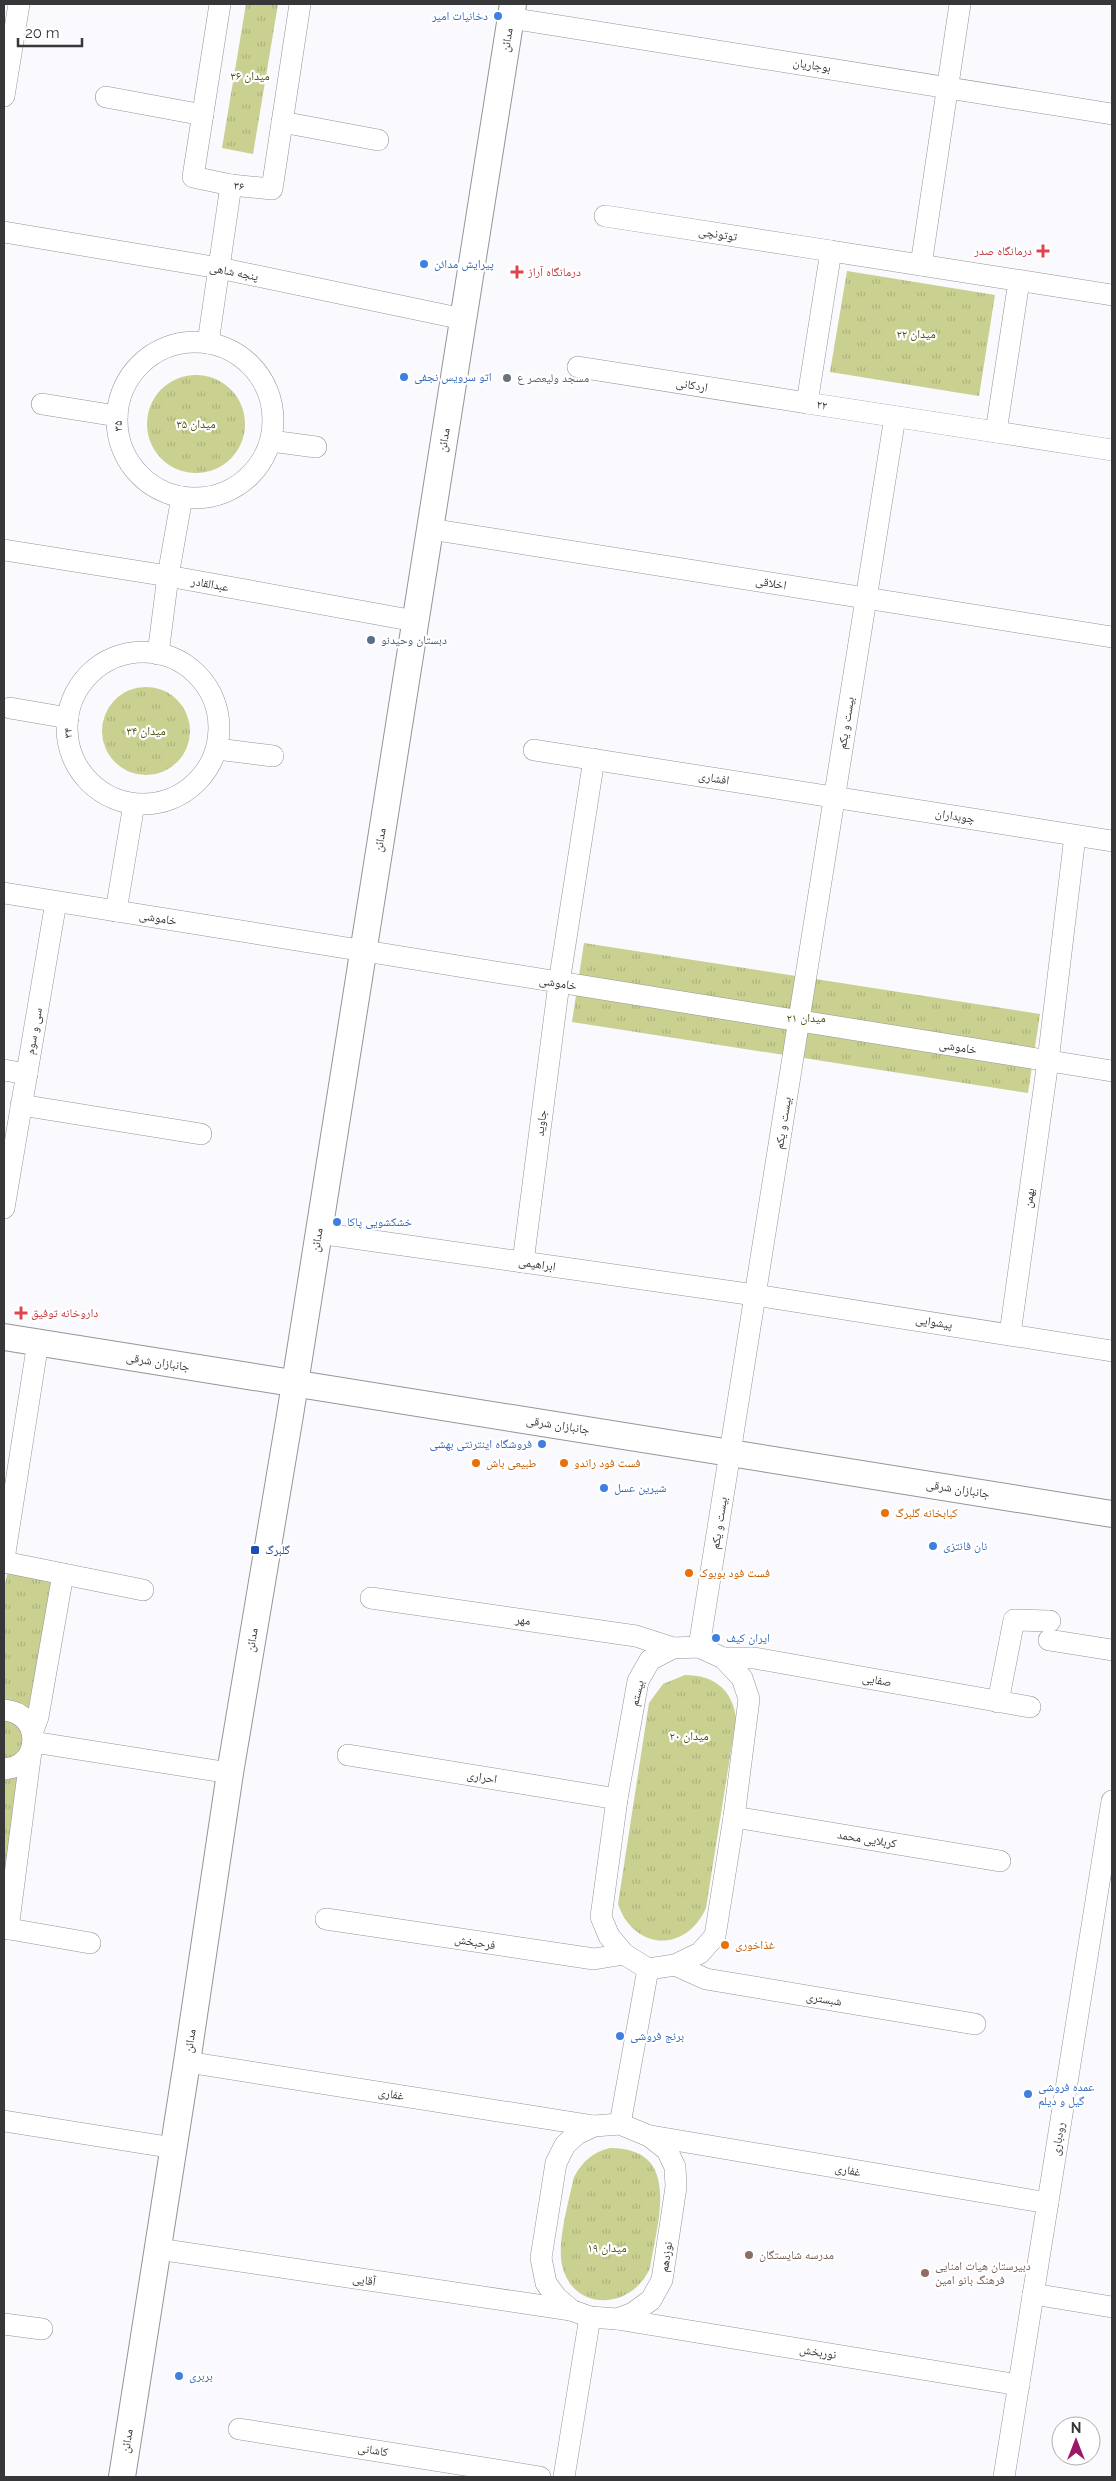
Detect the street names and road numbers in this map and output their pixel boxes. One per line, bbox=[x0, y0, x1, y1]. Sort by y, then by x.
street label: مدائن bbox=[498, 27, 516, 53]
street label: بوجاریان bbox=[792, 55, 832, 75]
street label: ۳۶ bbox=[233, 178, 245, 194]
street label: توتونچی bbox=[698, 224, 739, 244]
street label: پنجه شاهی bbox=[208, 260, 260, 284]
street label: اردکانی bbox=[675, 376, 709, 394]
street label: ۲۲ bbox=[816, 397, 828, 413]
street label: ۳۵ bbox=[111, 420, 125, 432]
street label: مدائن bbox=[435, 427, 453, 453]
street label: عبدالقادر bbox=[189, 574, 230, 595]
street label: اخلاقی bbox=[755, 574, 788, 592]
street label: بیست و یکم bbox=[835, 696, 858, 750]
street label: ۳۴ bbox=[61, 727, 75, 739]
street label: افشاری bbox=[698, 769, 731, 787]
street label: چوبداران bbox=[934, 806, 976, 826]
street label: مدائن bbox=[371, 827, 389, 853]
street label: خاموشی bbox=[138, 908, 178, 928]
street label: خاموشی bbox=[538, 973, 578, 993]
street label: سی و سوم bbox=[23, 1006, 46, 1056]
street label: خاموشی bbox=[938, 1037, 978, 1057]
street label: بیست و یکم bbox=[772, 1096, 795, 1150]
street label: جاوید bbox=[532, 1109, 550, 1137]
street label: بهمن bbox=[1021, 1187, 1038, 1209]
street label: مدائن bbox=[308, 1227, 326, 1253]
street label: ابراهیمی bbox=[517, 1254, 557, 1274]
street label: پیشوایی bbox=[914, 1312, 954, 1332]
street label: جانبازان شرقی bbox=[125, 1350, 191, 1374]
street label: جانبازان شرقی bbox=[525, 1413, 591, 1437]
street label: جانبازان شرقی bbox=[925, 1477, 991, 1501]
street label: بیست و یکم bbox=[708, 1496, 731, 1550]
street label: مهر bbox=[514, 1612, 531, 1628]
street label: مدائن bbox=[243, 1627, 261, 1653]
street label: صفایی bbox=[861, 1671, 893, 1690]
street label: بیستم bbox=[627, 1679, 648, 1708]
street label: احراری bbox=[466, 1768, 498, 1786]
street label: کربلایی محمد bbox=[836, 1827, 898, 1851]
street label: فرحبخش bbox=[453, 1932, 496, 1953]
street label: شبستری bbox=[805, 1989, 843, 2009]
street label: مدائن bbox=[181, 2028, 199, 2054]
street label: غفاری bbox=[377, 2085, 405, 2103]
street label: رودباری bbox=[1048, 2121, 1068, 2157]
street label: غفاری bbox=[834, 2161, 862, 2179]
street label: نوزدهم bbox=[657, 2241, 676, 2273]
street label: آقایی bbox=[351, 2271, 377, 2289]
street label: نوربخش bbox=[799, 2342, 837, 2362]
street label: مدائن bbox=[118, 2428, 136, 2454]
street label: کاشانی bbox=[357, 2441, 389, 2459]

